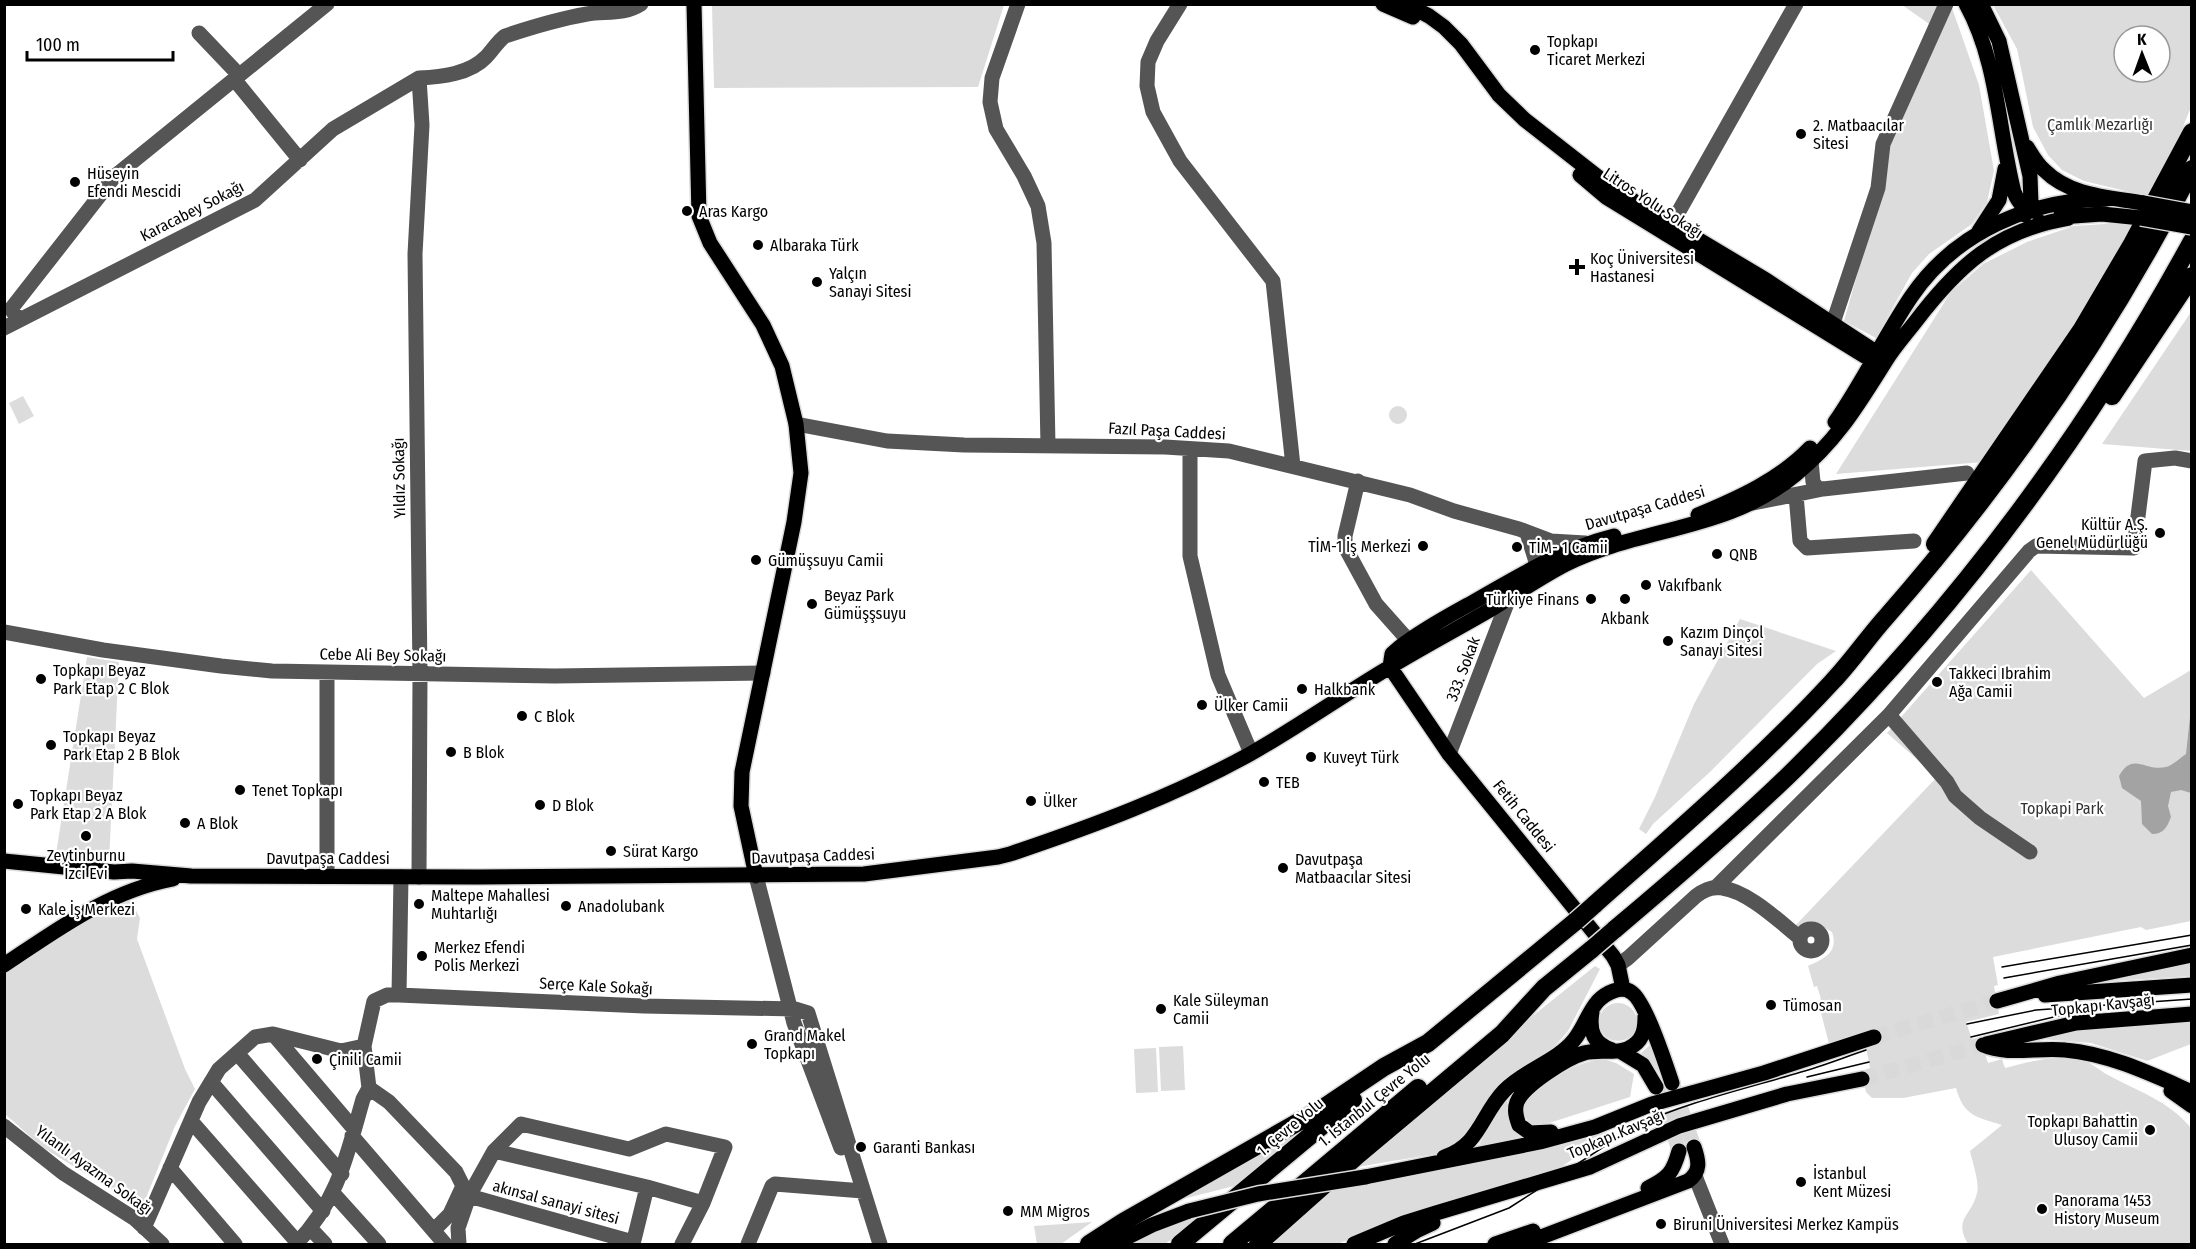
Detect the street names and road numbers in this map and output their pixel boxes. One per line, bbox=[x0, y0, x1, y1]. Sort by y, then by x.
street label: Litros Yolu Sokağı bbox=[1600, 164, 1706, 242]
street label: Karacabey Sokağı bbox=[137, 177, 247, 245]
street label: Fazıl Paşa Caddesi bbox=[1108, 418, 1226, 444]
street label: Yıldız Sokağı bbox=[389, 437, 409, 519]
street label: Davutpaşa Caddesi bbox=[1583, 482, 1707, 534]
street label: 333. Sokak bbox=[1442, 634, 1484, 704]
street label: Cebe Ali Bey Sokağı bbox=[320, 644, 446, 666]
street label: Fetih Caddesi bbox=[1489, 776, 1559, 856]
street label: Davutpaşa Caddesi bbox=[751, 844, 875, 868]
street label: Davutpaşa Caddesi bbox=[266, 849, 390, 868]
street label: Serçe Kale Sokağı bbox=[539, 974, 653, 998]
street label: Topkapı Kavşağı bbox=[2050, 990, 2156, 1020]
street label: 1. İstanbul Çevre Yolu bbox=[1314, 1049, 1434, 1152]
street label: 1. Çevre Yolu bbox=[1253, 1094, 1328, 1161]
street label: Topkapı Kavşağı bbox=[1565, 1105, 1667, 1163]
street label: Yılanlı Ayazma Sokağı bbox=[32, 1121, 156, 1219]
street label: akınsal sanayi sitesi bbox=[491, 1176, 621, 1228]

